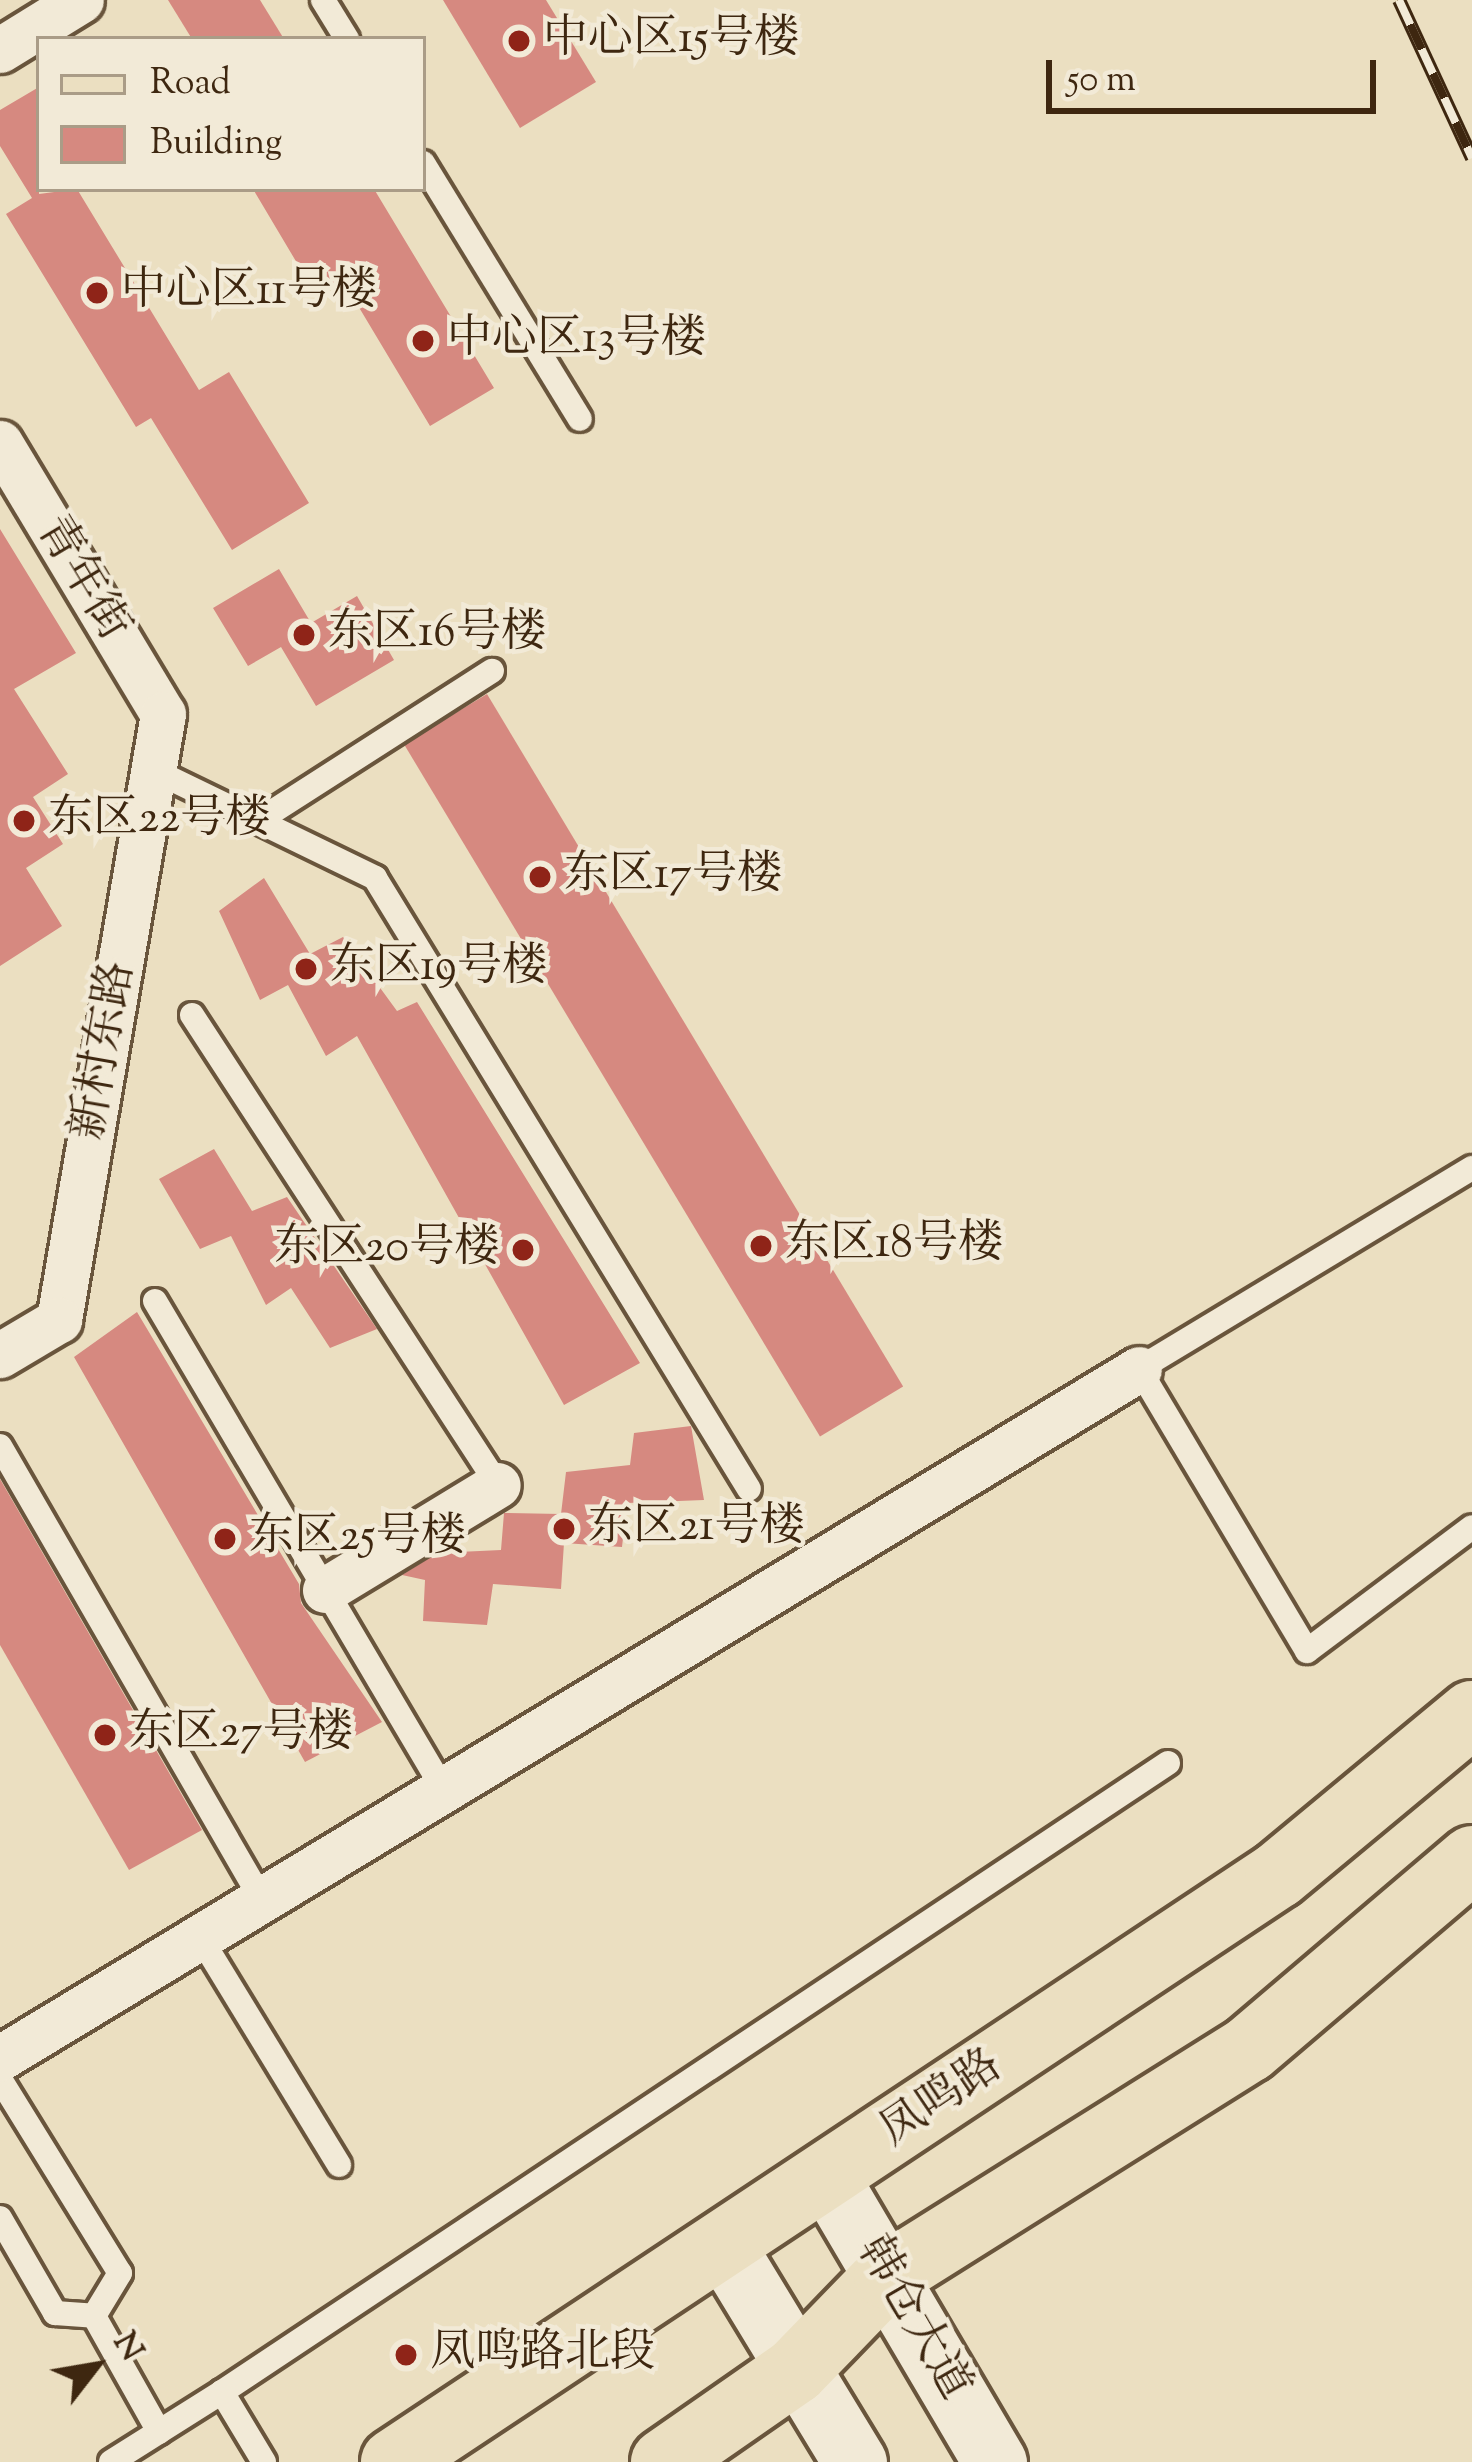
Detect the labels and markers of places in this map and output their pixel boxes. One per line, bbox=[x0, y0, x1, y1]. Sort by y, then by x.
place label: 中心区15号楼 bbox=[543, 14, 799, 68]
marker: 中心区15号楼 bbox=[506, 28, 532, 54]
place label: 中心区11号楼 bbox=[121, 266, 377, 320]
marker: 中心区11号楼 bbox=[84, 280, 110, 306]
place label: 中心区13号楼 bbox=[447, 314, 705, 368]
marker: 中心区13号楼 bbox=[410, 328, 436, 354]
place label: 东区16号楼 bbox=[328, 608, 546, 662]
marker: 东区16号楼 bbox=[291, 622, 317, 648]
place label: 东区22号楼 bbox=[48, 794, 270, 848]
marker: 东区22号楼 bbox=[11, 808, 37, 834]
place label: 东区17号楼 bbox=[564, 850, 782, 904]
marker: 东区17号楼 bbox=[527, 864, 553, 890]
place label: 东区19号楼 bbox=[330, 942, 547, 996]
marker: 东区19号楼 bbox=[293, 956, 319, 982]
place label: 东区18号楼 bbox=[785, 1219, 1003, 1273]
place label: 东区20号楼 bbox=[274, 1223, 499, 1277]
marker: 东区18号楼 bbox=[748, 1233, 774, 1259]
marker: 东区20号楼 bbox=[510, 1237, 536, 1263]
place label: 东区21号楼 bbox=[588, 1502, 804, 1556]
place label: 东区25号楼 bbox=[249, 1512, 465, 1566]
marker: 东区21号楼 bbox=[551, 1516, 577, 1542]
marker: 东区25号楼 bbox=[212, 1526, 238, 1552]
place label: 东区27号楼 bbox=[129, 1708, 353, 1762]
marker: 东区27号楼 bbox=[92, 1722, 118, 1748]
place label: 凤鸣路北段 bbox=[430, 2328, 655, 2382]
marker: 凤鸣路北段 bbox=[393, 2342, 419, 2368]

